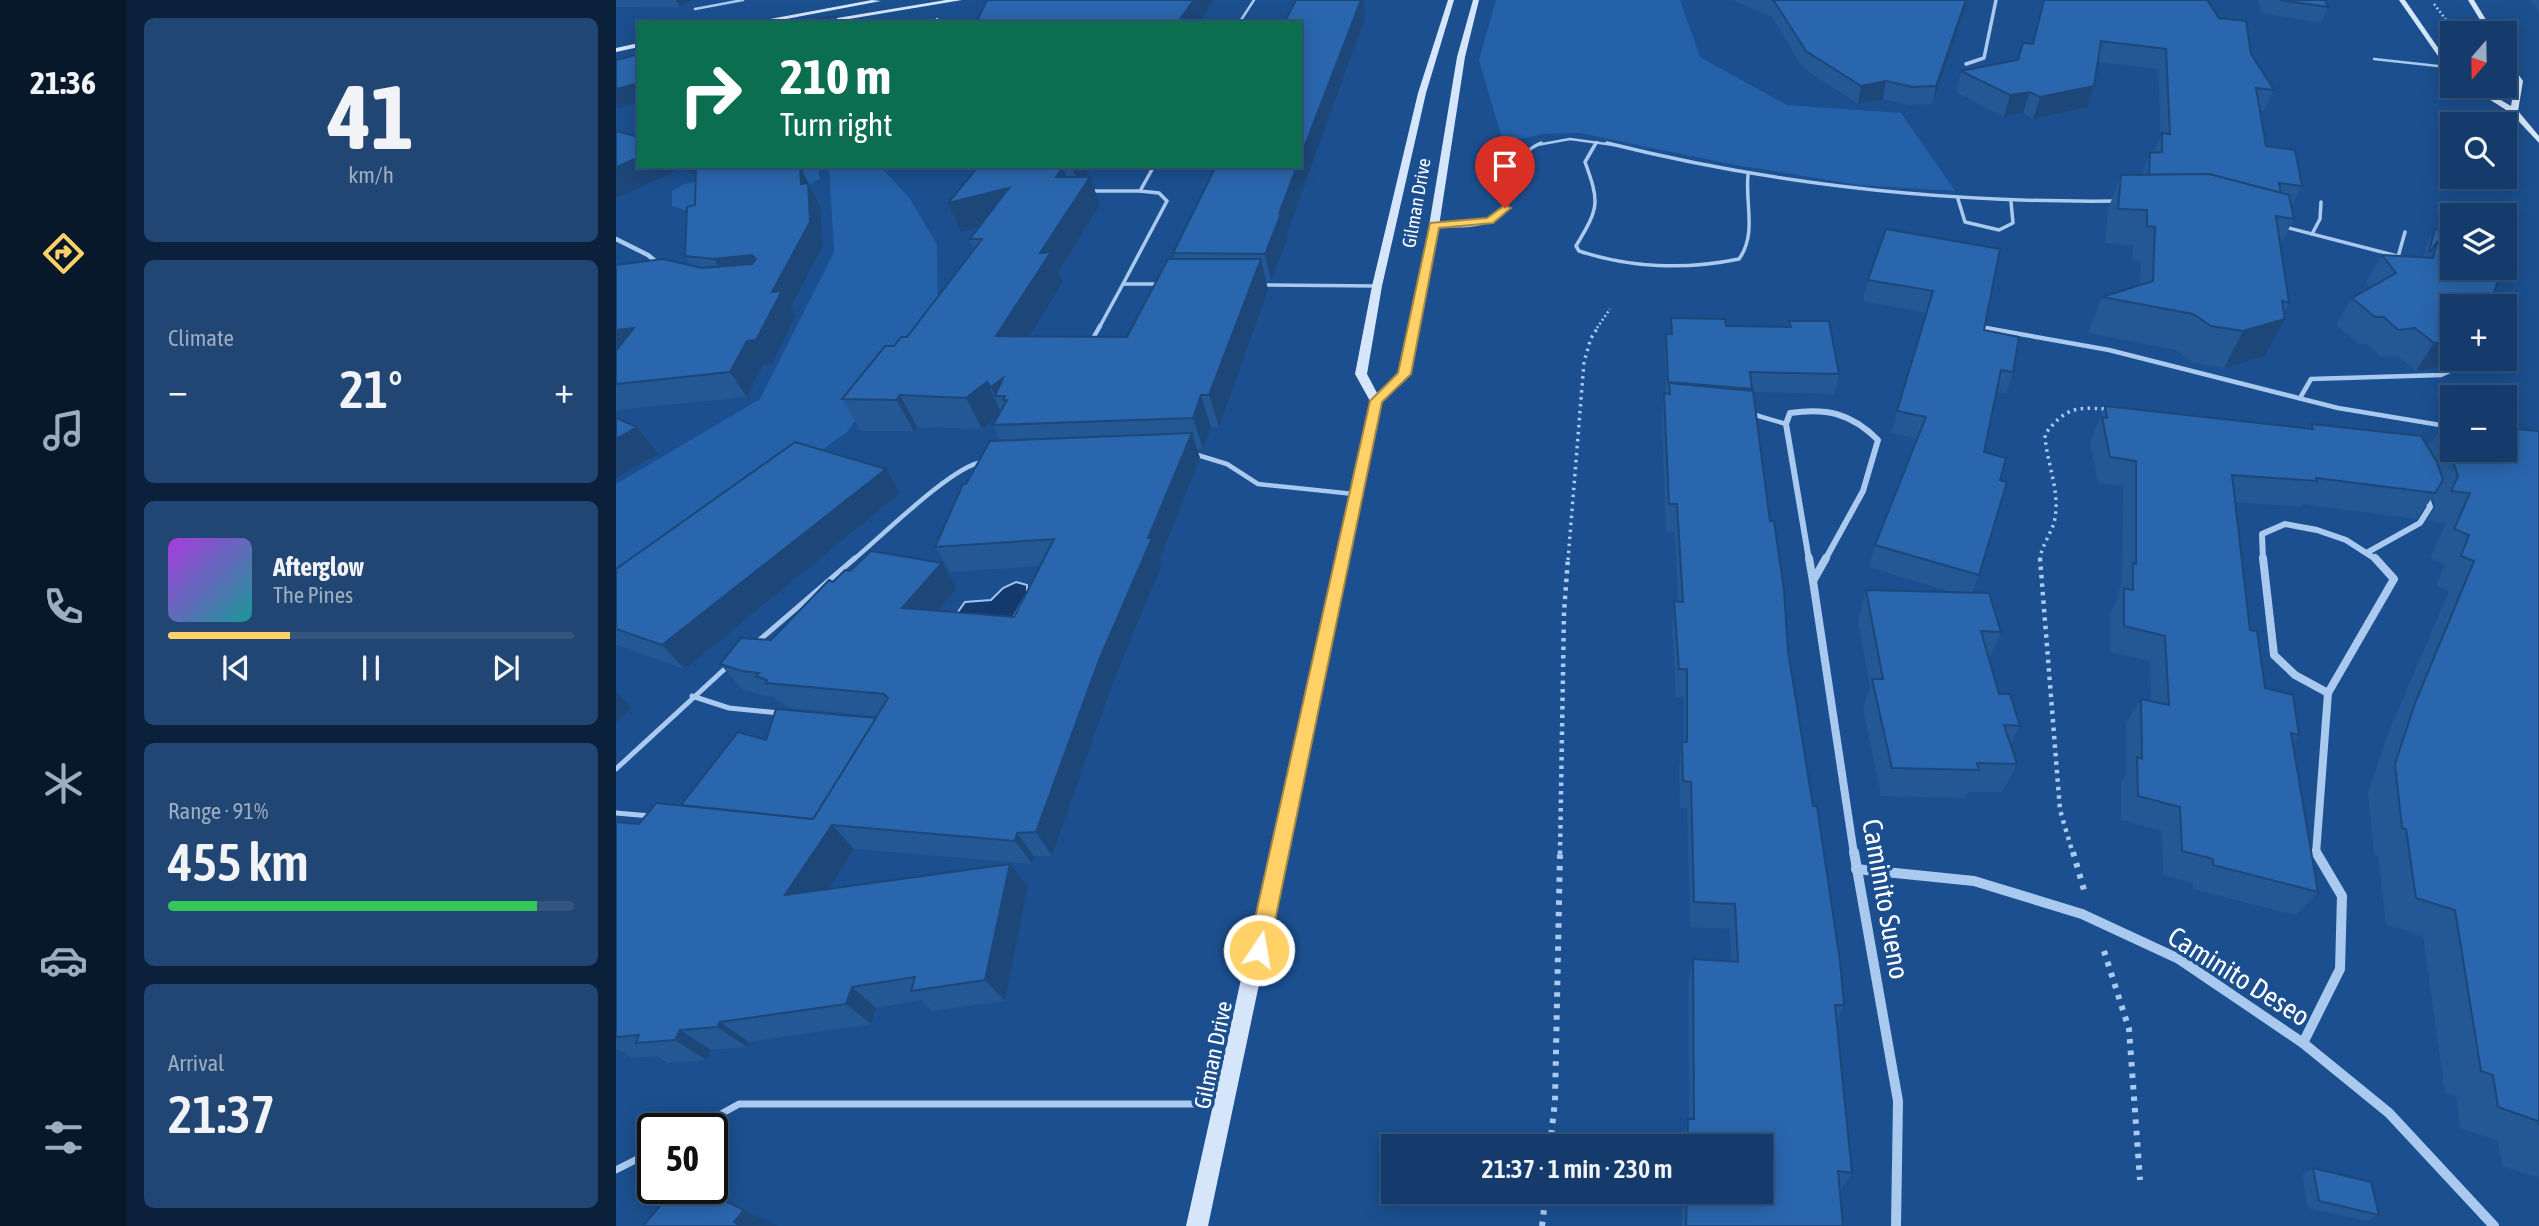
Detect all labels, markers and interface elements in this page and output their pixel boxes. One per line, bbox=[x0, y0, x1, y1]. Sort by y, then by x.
north arrow bbox=[2440, 21, 2516, 98]
map controls bbox=[2440, 21, 2517, 462]
text: 210 m bbox=[780, 48, 891, 104]
icon: right bbox=[665, 49, 756, 140]
text: 21:36 bbox=[30, 64, 96, 101]
text: 41 bbox=[328, 64, 414, 168]
text: Turn right bbox=[780, 106, 893, 143]
button: search bbox=[2440, 112, 2517, 189]
pin bbox=[1475, 136, 1535, 208]
icon: arrive bbox=[1486, 147, 1524, 185]
street label: Gilman Drive bbox=[1397, 156, 1435, 250]
text: km/h bbox=[348, 162, 394, 188]
button: layers bbox=[2440, 203, 2517, 280]
icon: directions bbox=[39, 229, 88, 278]
button: + bbox=[2440, 294, 2517, 371]
text: Climate bbox=[168, 325, 234, 351]
text: 21° bbox=[339, 359, 403, 419]
text: − bbox=[168, 368, 188, 411]
text: + bbox=[554, 368, 574, 411]
button: − bbox=[2440, 385, 2517, 462]
icon: music bbox=[39, 406, 88, 455]
text: Afterglow bbox=[273, 552, 364, 582]
icon: phone bbox=[39, 582, 88, 631]
text: The Pines bbox=[273, 582, 353, 608]
icon: previous bbox=[217, 649, 255, 687]
icon: pause bbox=[352, 649, 390, 687]
icon: next bbox=[487, 649, 525, 687]
icon: climate bbox=[39, 759, 88, 808]
text: Range · 91% bbox=[168, 798, 268, 824]
street label: Caminito Sueno bbox=[1856, 817, 1916, 981]
text: 455 km bbox=[168, 832, 309, 892]
position arrow bbox=[1222, 913, 1296, 987]
street label: Caminito Deseo bbox=[2162, 920, 2316, 1032]
icon: car bbox=[39, 936, 88, 985]
street label: Gilman Drive bbox=[1189, 999, 1237, 1111]
text: Arrival bbox=[168, 1050, 224, 1076]
text: 21:37 bbox=[168, 1084, 275, 1144]
icon: filters bbox=[39, 1113, 88, 1162]
speed limit sign: 50 bbox=[637, 1113, 728, 1204]
text: 21:37 · 1 min · 230 m bbox=[1482, 1154, 1672, 1184]

